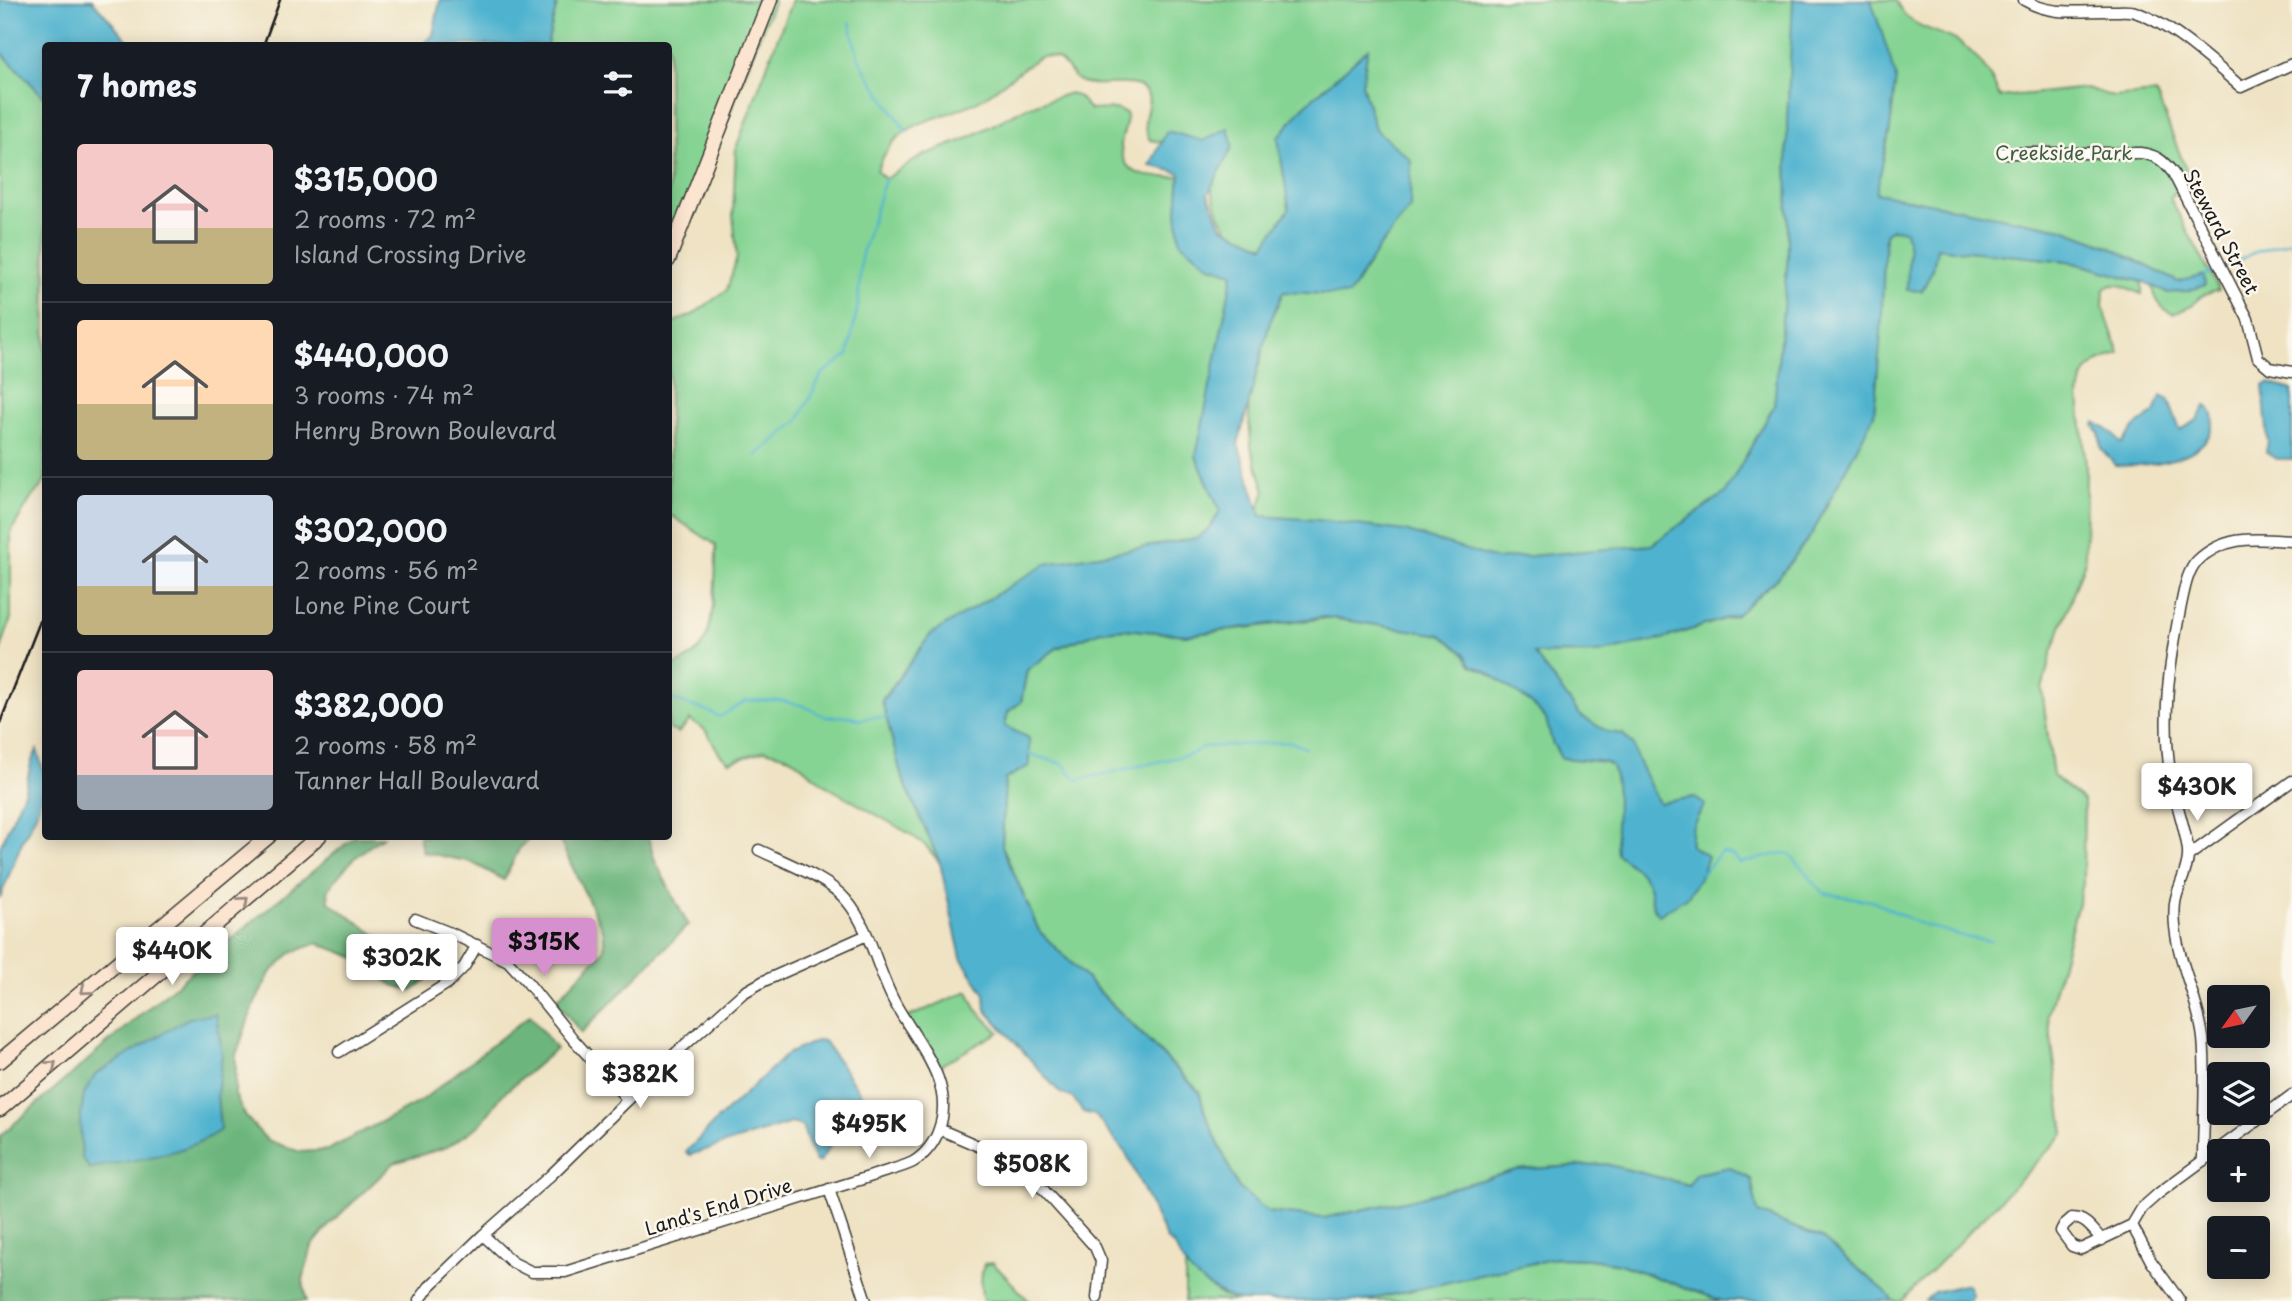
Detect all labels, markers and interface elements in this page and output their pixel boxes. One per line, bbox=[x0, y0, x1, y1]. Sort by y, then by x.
text: 7 homes bbox=[77, 62, 197, 107]
icon: filters bbox=[599, 65, 637, 103]
park label: Creekside Park bbox=[1995, 138, 2133, 166]
text: $315,000 bbox=[294, 156, 438, 201]
street label: Steward Street bbox=[2177, 163, 2267, 299]
icon: home bbox=[133, 172, 217, 256]
text: 2 rooms · 72 m² bbox=[294, 201, 476, 236]
text: Island Crossing Drive bbox=[294, 236, 527, 271]
text: $440,000 bbox=[294, 332, 449, 377]
icon: home bbox=[133, 348, 217, 432]
text: 3 rooms · 74 m² bbox=[294, 377, 474, 412]
text: Henry Brown Boulevard bbox=[294, 412, 556, 447]
text: $302,000 bbox=[294, 507, 448, 552]
icon: home bbox=[133, 523, 217, 607]
text: 2 rooms · 56 m² bbox=[294, 552, 479, 587]
text: Lone Pine Court bbox=[294, 587, 470, 622]
text: $382,000 bbox=[294, 682, 444, 727]
icon: home bbox=[133, 698, 217, 782]
text: 2 rooms · 58 m² bbox=[294, 727, 477, 762]
text: Tanner Hall Boulevard bbox=[294, 762, 540, 797]
pin: $430K bbox=[2148, 764, 2246, 823]
text: $430K bbox=[2157, 768, 2237, 803]
one-way arrow bbox=[236, 897, 249, 909]
pin: $315K bbox=[495, 918, 593, 978]
text: $315K bbox=[508, 923, 580, 958]
pin: $440K bbox=[123, 928, 221, 987]
text: $440K bbox=[132, 932, 212, 967]
pin: $302K bbox=[353, 934, 451, 994]
text: $302K bbox=[362, 939, 442, 974]
one-way arrow bbox=[81, 982, 94, 994]
north arrow bbox=[2207, 985, 2270, 1048]
map controls bbox=[2207, 985, 2270, 1279]
pin: $382K bbox=[591, 1050, 689, 1110]
text: $382K bbox=[602, 1055, 678, 1090]
one-way arrow bbox=[44, 1061, 57, 1073]
button: layers bbox=[2207, 1062, 2270, 1125]
pin: $495K bbox=[820, 1100, 918, 1160]
text: $495K bbox=[831, 1105, 907, 1140]
button: + bbox=[2207, 1139, 2270, 1202]
pin: $508K bbox=[983, 1140, 1081, 1200]
text: $508K bbox=[993, 1145, 1071, 1180]
street label: Land's End Drive bbox=[641, 1170, 795, 1242]
button: − bbox=[2207, 1216, 2270, 1279]

